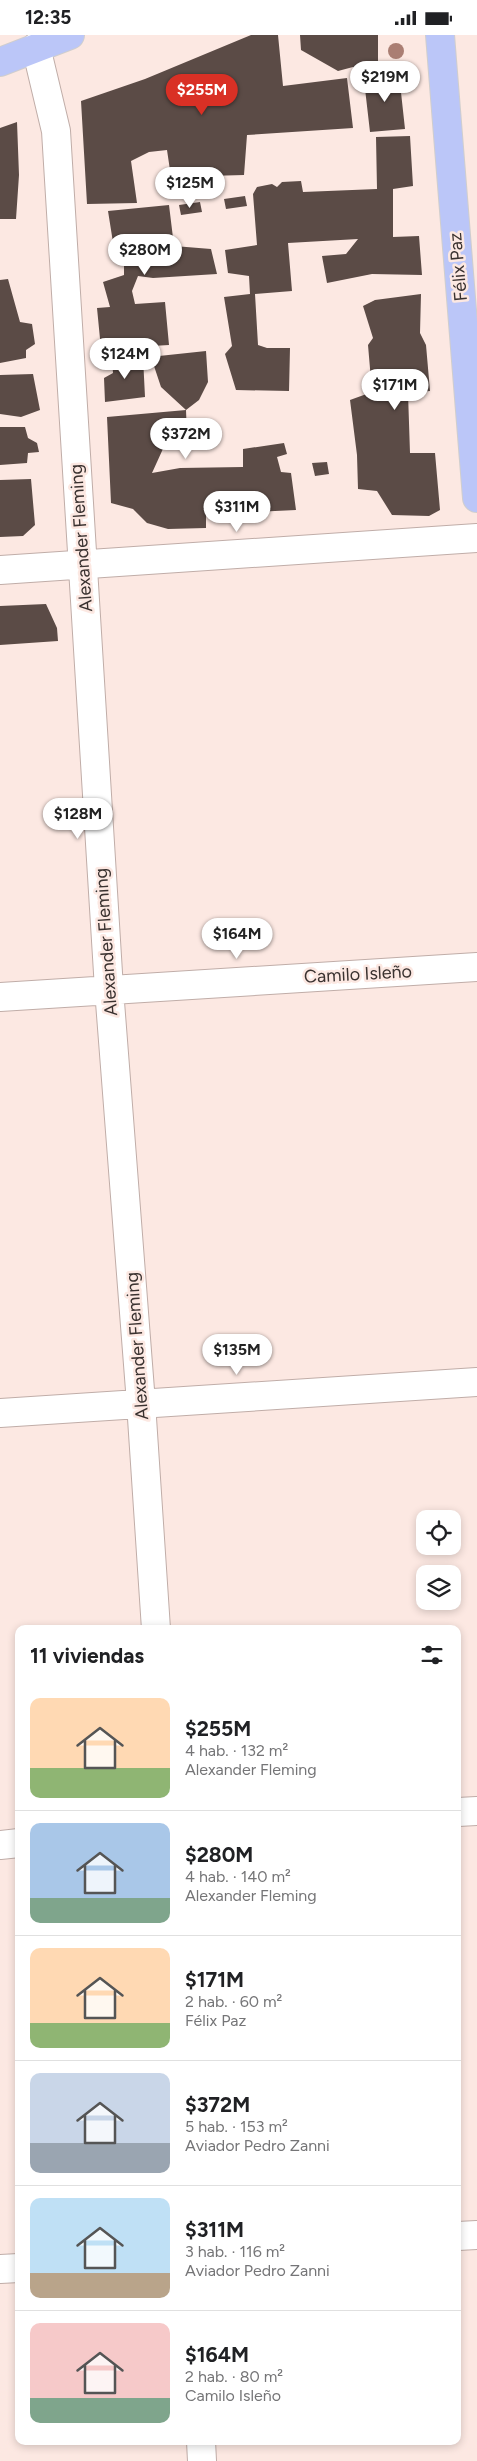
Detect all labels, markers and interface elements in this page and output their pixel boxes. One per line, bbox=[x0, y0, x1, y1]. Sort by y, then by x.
text: 12:35 bbox=[25, 6, 71, 29]
pin: $219M bbox=[350, 61, 420, 103]
text: $219M bbox=[361, 67, 409, 86]
pin: $255M bbox=[167, 73, 237, 116]
text: $255M bbox=[177, 80, 227, 99]
pin: $125M bbox=[155, 167, 225, 209]
text: $125M bbox=[166, 173, 214, 192]
street label: Félix Paz bbox=[444, 232, 472, 302]
pin: $280M bbox=[110, 233, 180, 276]
text: $280M bbox=[119, 240, 171, 259]
pin: $124M bbox=[90, 337, 160, 380]
text: $124M bbox=[101, 344, 149, 363]
pin: $171M bbox=[360, 369, 430, 411]
text: $171M bbox=[373, 375, 417, 394]
pin: $372M bbox=[151, 417, 221, 460]
text: $372M bbox=[161, 424, 211, 443]
street label: Alexander Fleming bbox=[65, 463, 97, 613]
pin: $311M bbox=[202, 491, 272, 533]
text: $311M bbox=[215, 497, 259, 516]
pin: $128M bbox=[43, 797, 113, 840]
text: $128M bbox=[54, 804, 102, 823]
street label: Alexander Fleming bbox=[90, 867, 122, 1017]
pin: $164M bbox=[202, 917, 272, 960]
text: $164M bbox=[213, 924, 261, 943]
street label: Camilo Isleño bbox=[303, 960, 413, 988]
street label: Alexander Fleming bbox=[121, 1271, 153, 1421]
pin: $135M bbox=[202, 1333, 272, 1376]
text: $135M bbox=[213, 1340, 261, 1359]
map controls bbox=[416, 1510, 461, 1610]
button: locate bbox=[416, 1510, 461, 1555]
button: layers bbox=[416, 1565, 461, 1610]
icon: filters bbox=[418, 1641, 446, 1669]
text: 11 viviendas bbox=[30, 1643, 144, 1668]
text: $255M bbox=[185, 1716, 251, 1741]
icon: home bbox=[70, 1718, 130, 1778]
text: 4 hab. · 132 m² bbox=[185, 1741, 288, 1760]
text: Alexander Fleming bbox=[185, 1760, 317, 1779]
text: $280M bbox=[185, 1842, 253, 1867]
icon: home bbox=[70, 1843, 130, 1903]
text: 4 hab. · 140 m² bbox=[185, 1867, 291, 1886]
text: Alexander Fleming bbox=[185, 1886, 317, 1905]
text: $171M bbox=[185, 1967, 244, 1992]
icon: home bbox=[70, 1968, 130, 2028]
text: 2 hab. · 60 m² bbox=[185, 1992, 282, 2011]
text: Félix Paz bbox=[185, 2011, 246, 2030]
text: $372M bbox=[185, 2092, 250, 2117]
icon: home bbox=[70, 2093, 130, 2153]
text: 5 hab. · 153 m² bbox=[185, 2117, 288, 2136]
text: Aviador Pedro Zanni bbox=[185, 2136, 330, 2155]
text: $311M bbox=[185, 2217, 244, 2242]
icon: home bbox=[70, 2218, 130, 2278]
text: 3 hab. · 116 m² bbox=[185, 2242, 285, 2261]
text: Aviador Pedro Zanni bbox=[185, 2261, 330, 2280]
text: $164M bbox=[185, 2342, 249, 2367]
icon: home bbox=[70, 2343, 130, 2403]
text: 2 hab. · 80 m² bbox=[185, 2367, 283, 2386]
text: Camilo Isleño bbox=[185, 2386, 281, 2405]

